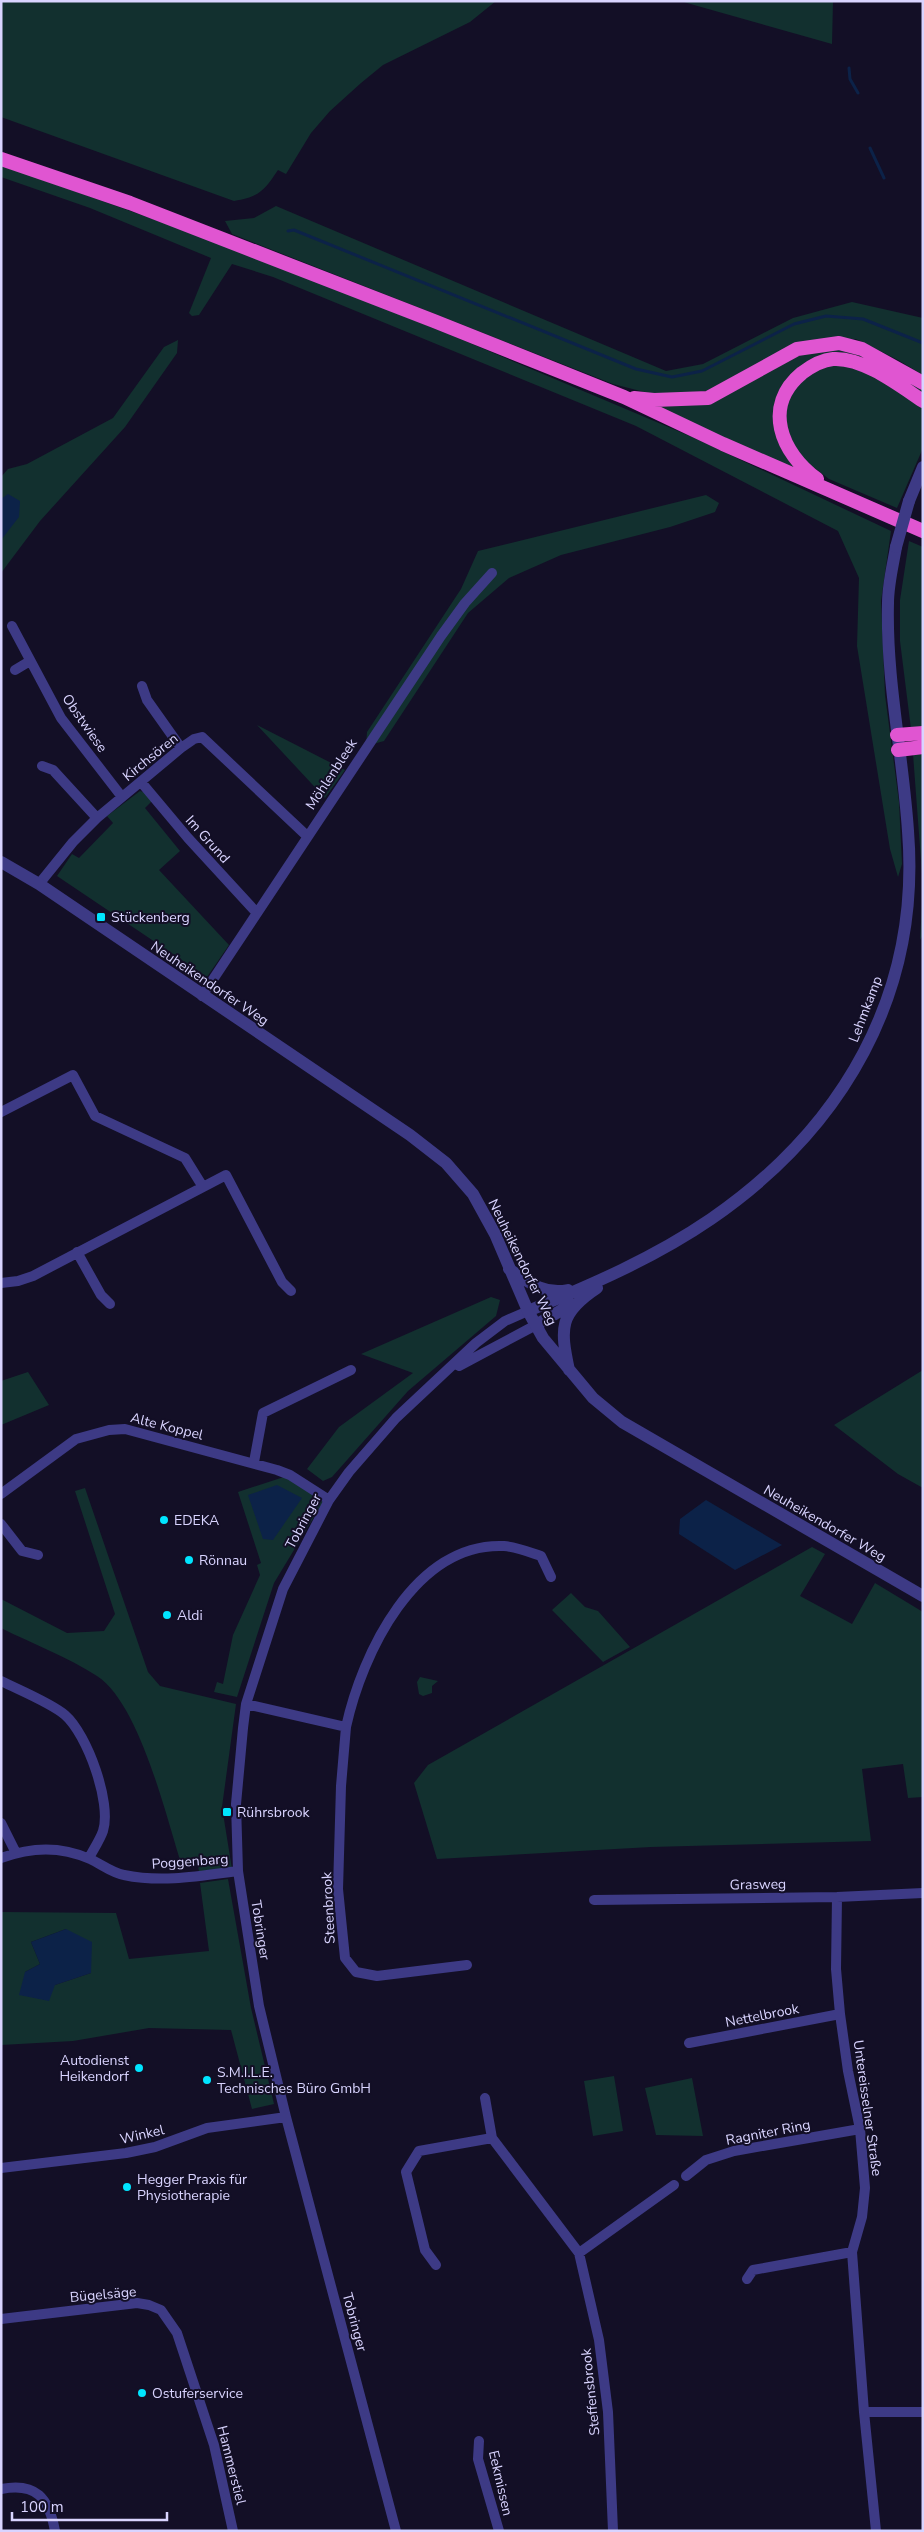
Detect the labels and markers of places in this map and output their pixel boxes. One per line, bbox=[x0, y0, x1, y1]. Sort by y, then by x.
place label: Stückenberg bbox=[111, 908, 190, 927]
marker: Stückenberg bbox=[95, 911, 107, 923]
place label: EDEKA bbox=[174, 1511, 219, 1530]
marker: EDEKA bbox=[158, 1514, 170, 1526]
place label: Rönnau bbox=[199, 1551, 247, 1570]
marker: Rönnau bbox=[183, 1554, 195, 1566]
place label: Aldi bbox=[177, 1606, 203, 1625]
marker: Aldi bbox=[161, 1609, 173, 1621]
place label: Rührsbrook bbox=[237, 1803, 311, 1822]
marker: Rührsbrook bbox=[221, 1806, 233, 1818]
place label: Autodienst Heikendorf bbox=[59, 2051, 129, 2086]
marker: Autodienst Heikendorf bbox=[133, 2062, 145, 2074]
place label: S.M.I.L.E. Technisches Büro GmbH bbox=[217, 2063, 371, 2098]
marker: S.M.I.L.E. Technisches Büro GmbH bbox=[201, 2074, 213, 2086]
place label: Hegger Praxis für Physiotherapie bbox=[137, 2170, 247, 2205]
marker: Hegger Praxis für Physiotherapie bbox=[121, 2181, 133, 2193]
place label: Ostuferservice bbox=[152, 2384, 243, 2403]
marker: Ostuferservice bbox=[136, 2387, 148, 2399]

